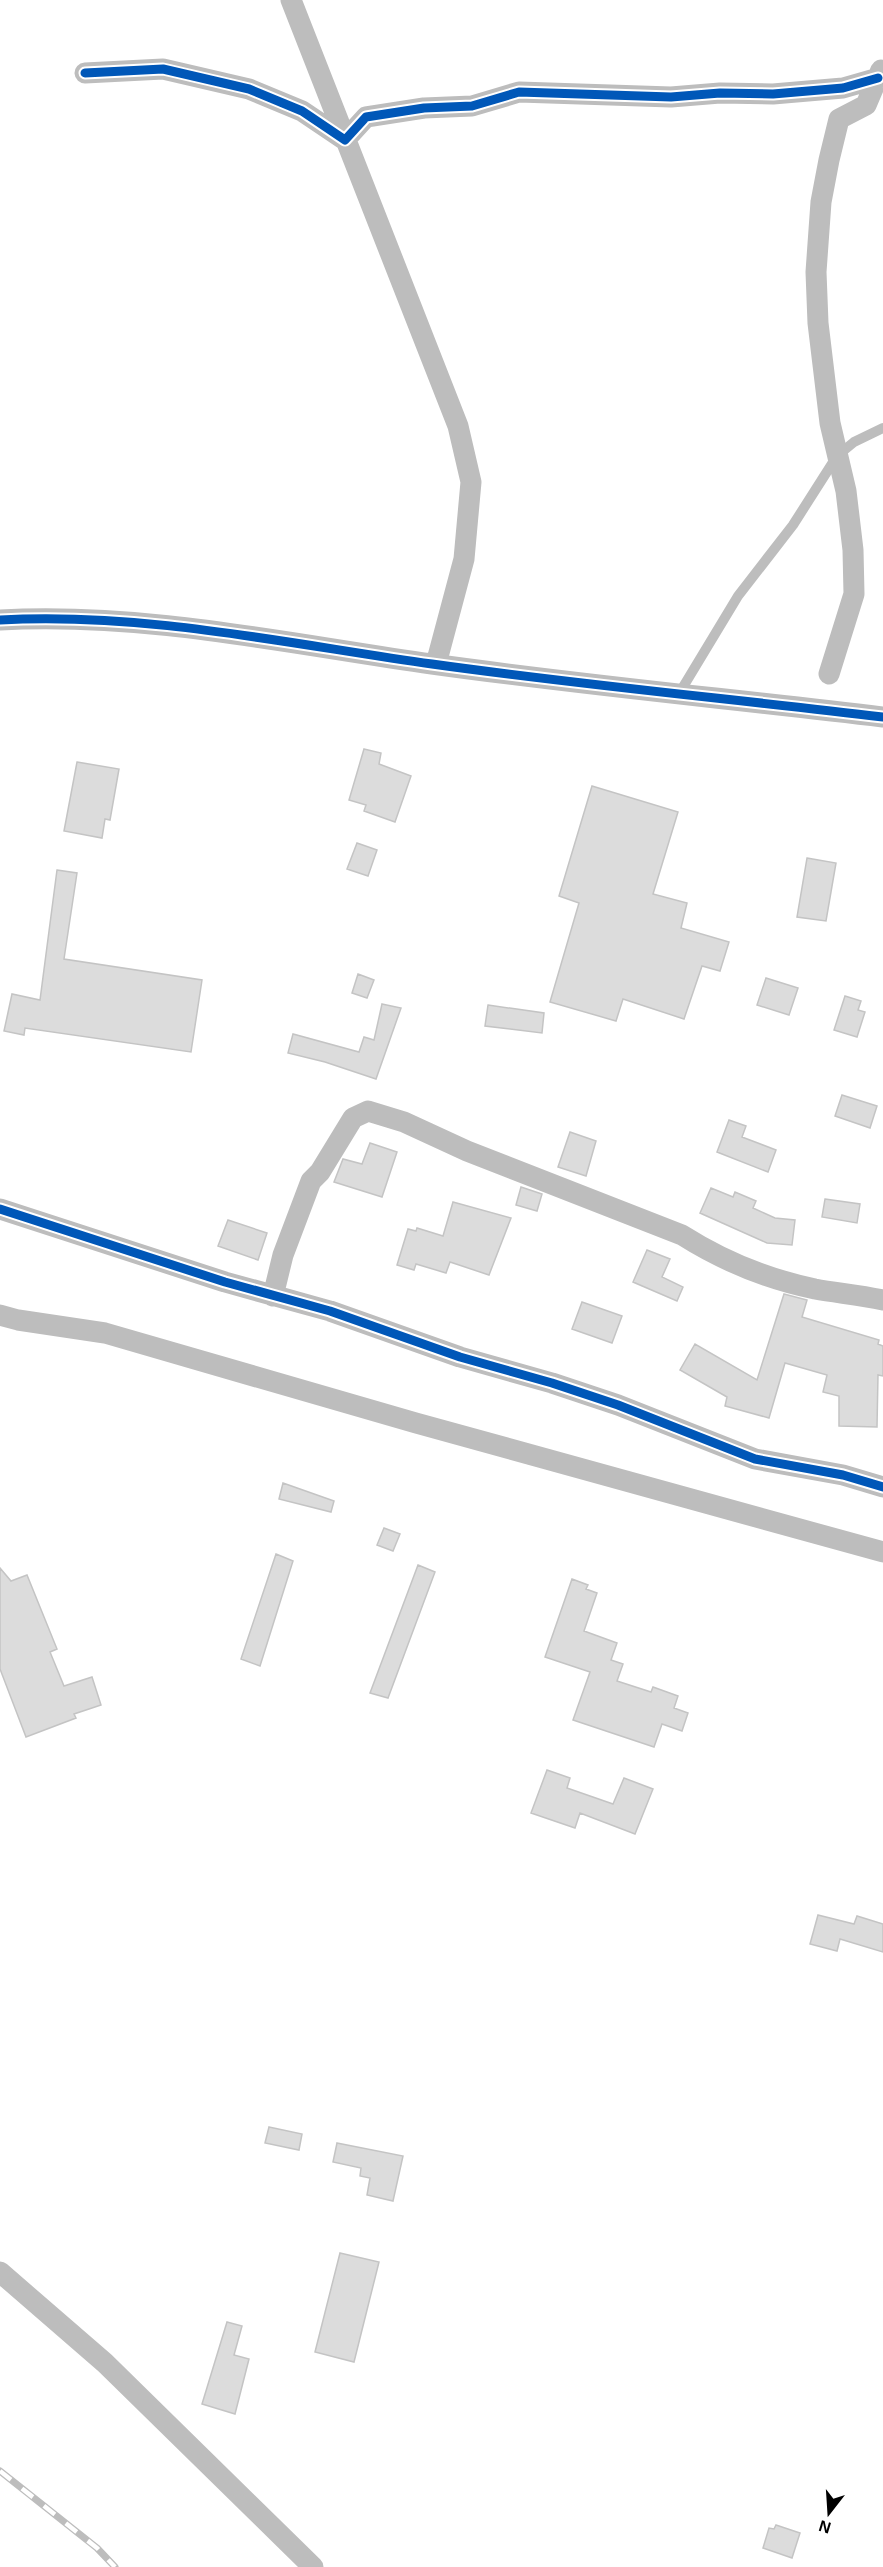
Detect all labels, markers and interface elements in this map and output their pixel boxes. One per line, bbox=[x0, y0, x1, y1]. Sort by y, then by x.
north arrow bbox=[799, 2483, 859, 2543]
text: N bbox=[817, 2517, 833, 2537]

